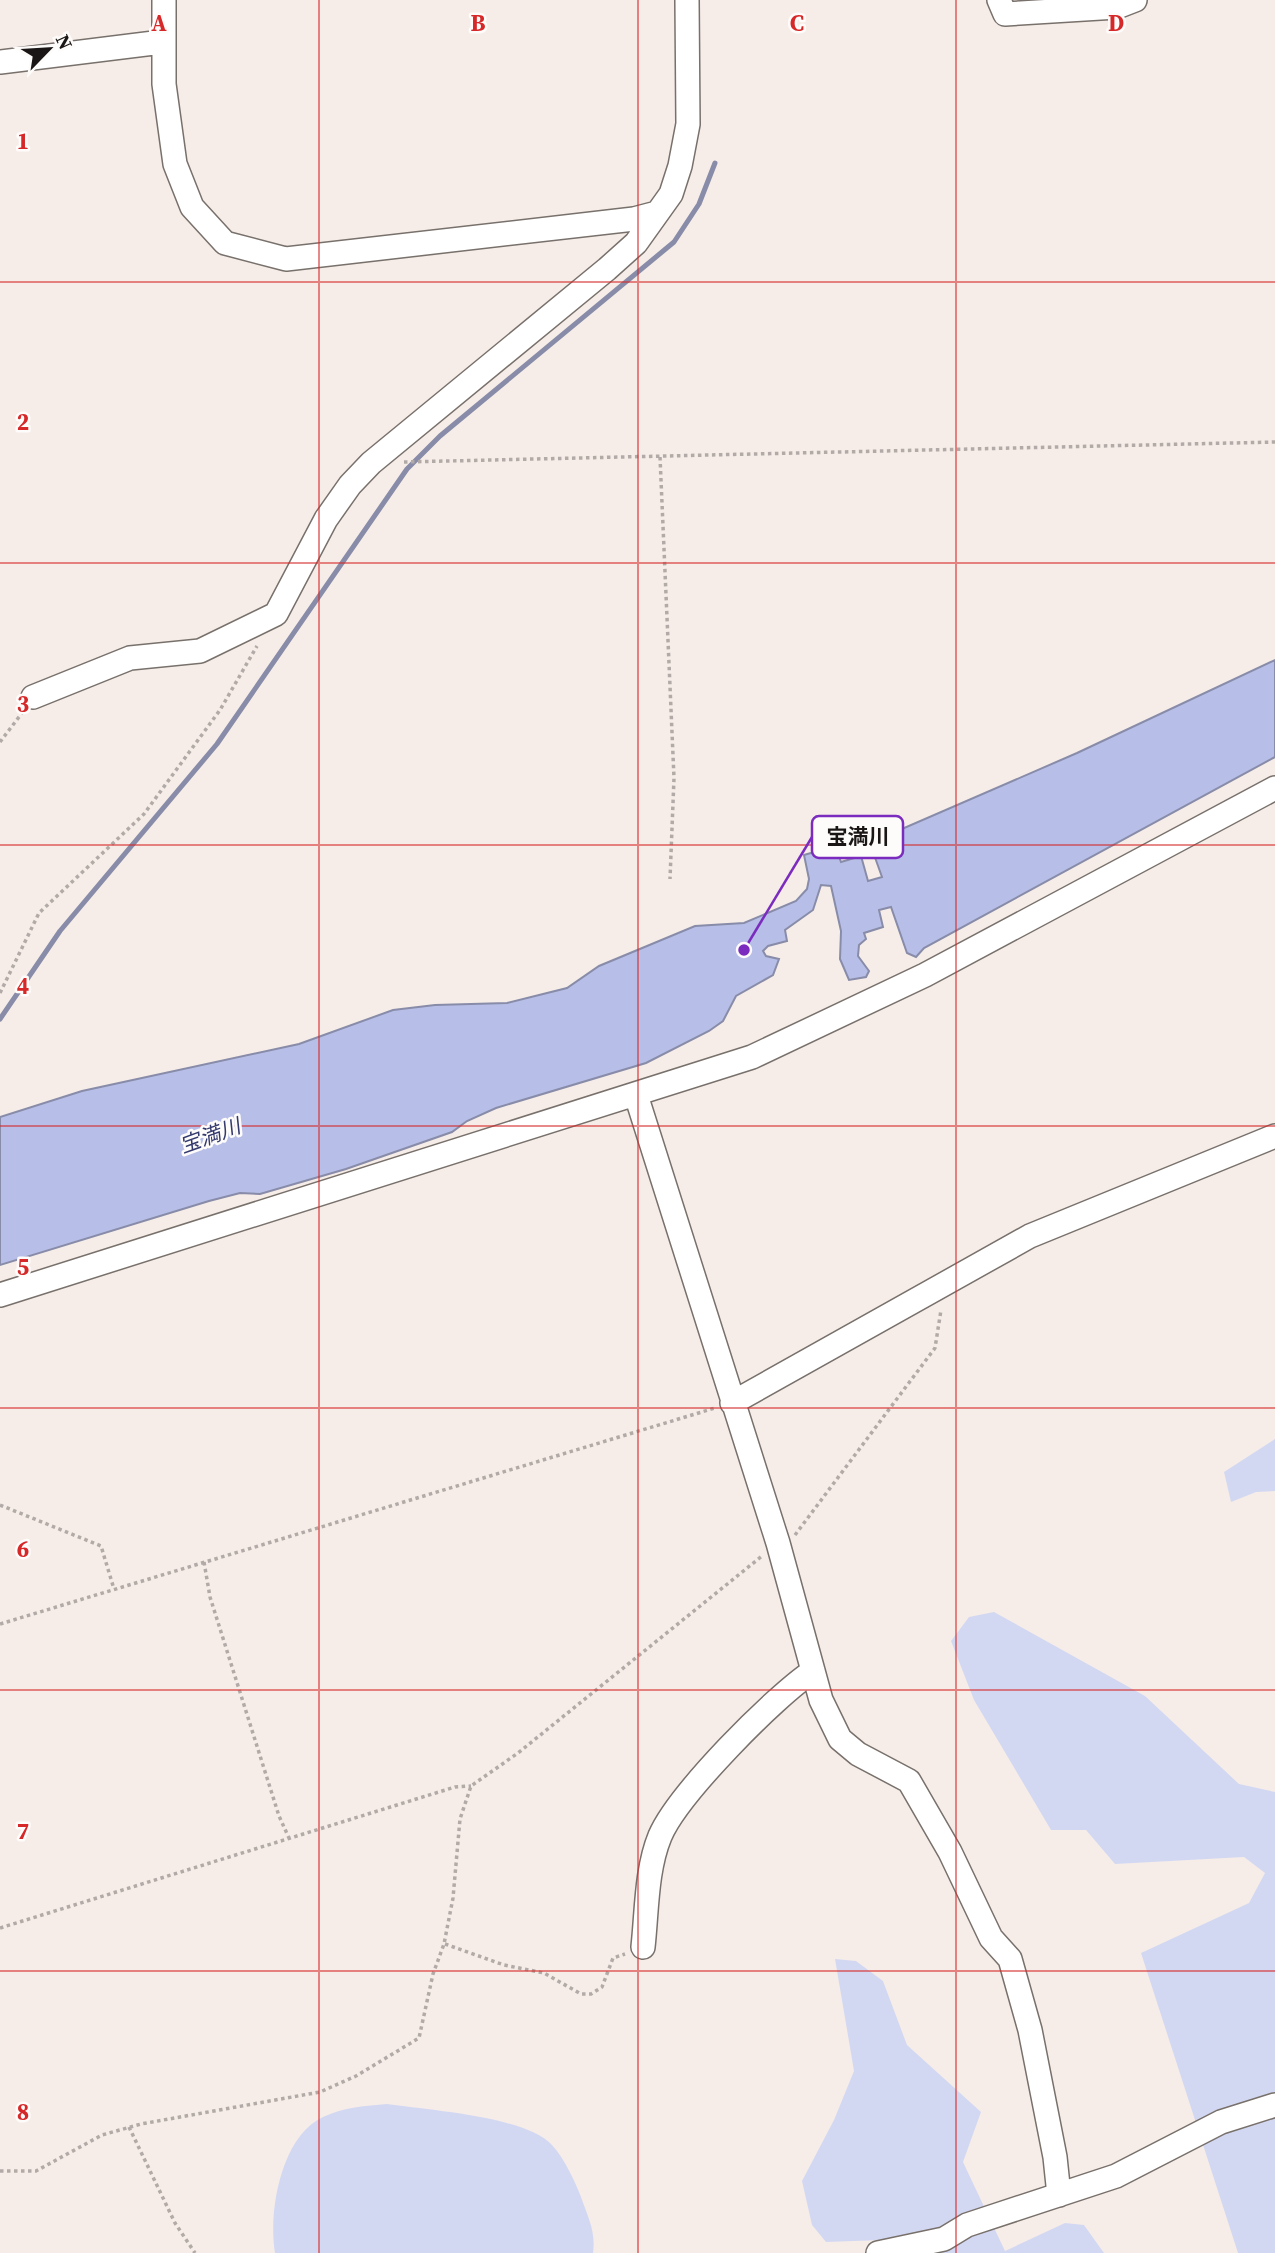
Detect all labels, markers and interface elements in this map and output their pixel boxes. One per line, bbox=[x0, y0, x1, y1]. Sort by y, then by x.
text: A bbox=[151, 7, 167, 39]
text: B bbox=[471, 7, 486, 39]
text: C bbox=[790, 7, 804, 39]
text: D bbox=[1108, 7, 1124, 39]
north arrow bbox=[14, 14, 84, 84]
text: N bbox=[50, 30, 79, 54]
text: 1 bbox=[17, 125, 29, 157]
text: 2 bbox=[17, 406, 29, 438]
text: 3 bbox=[17, 688, 29, 720]
callout: 宝満川 bbox=[812, 816, 903, 858]
text: 宝満川 bbox=[827, 822, 890, 851]
text: 4 bbox=[17, 970, 29, 1002]
water label: 宝満川 bbox=[175, 1110, 246, 1160]
text: 5 bbox=[17, 1251, 29, 1283]
text: 6 bbox=[17, 1533, 29, 1565]
text: 7 bbox=[17, 1815, 29, 1847]
text: 8 bbox=[17, 2096, 29, 2128]

